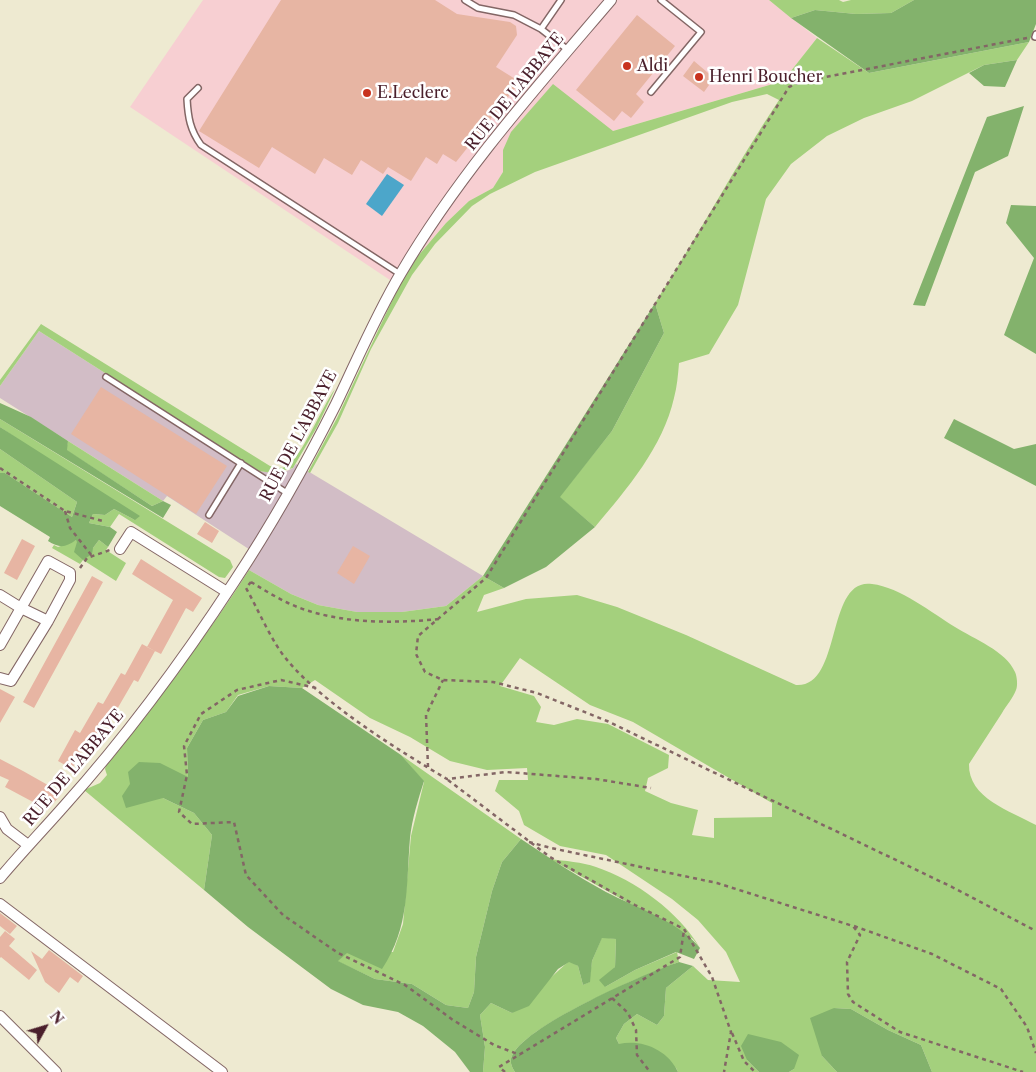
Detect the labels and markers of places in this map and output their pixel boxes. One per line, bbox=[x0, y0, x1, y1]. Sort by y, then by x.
place label: Aldi bbox=[637, 56, 668, 76]
marker: Aldi bbox=[621, 60, 633, 72]
place label: Henri Boucher bbox=[709, 67, 822, 87]
marker: Henri Boucher bbox=[693, 71, 705, 83]
place label: E.Leclerc bbox=[377, 83, 449, 103]
marker: E.Leclerc bbox=[361, 87, 373, 99]

